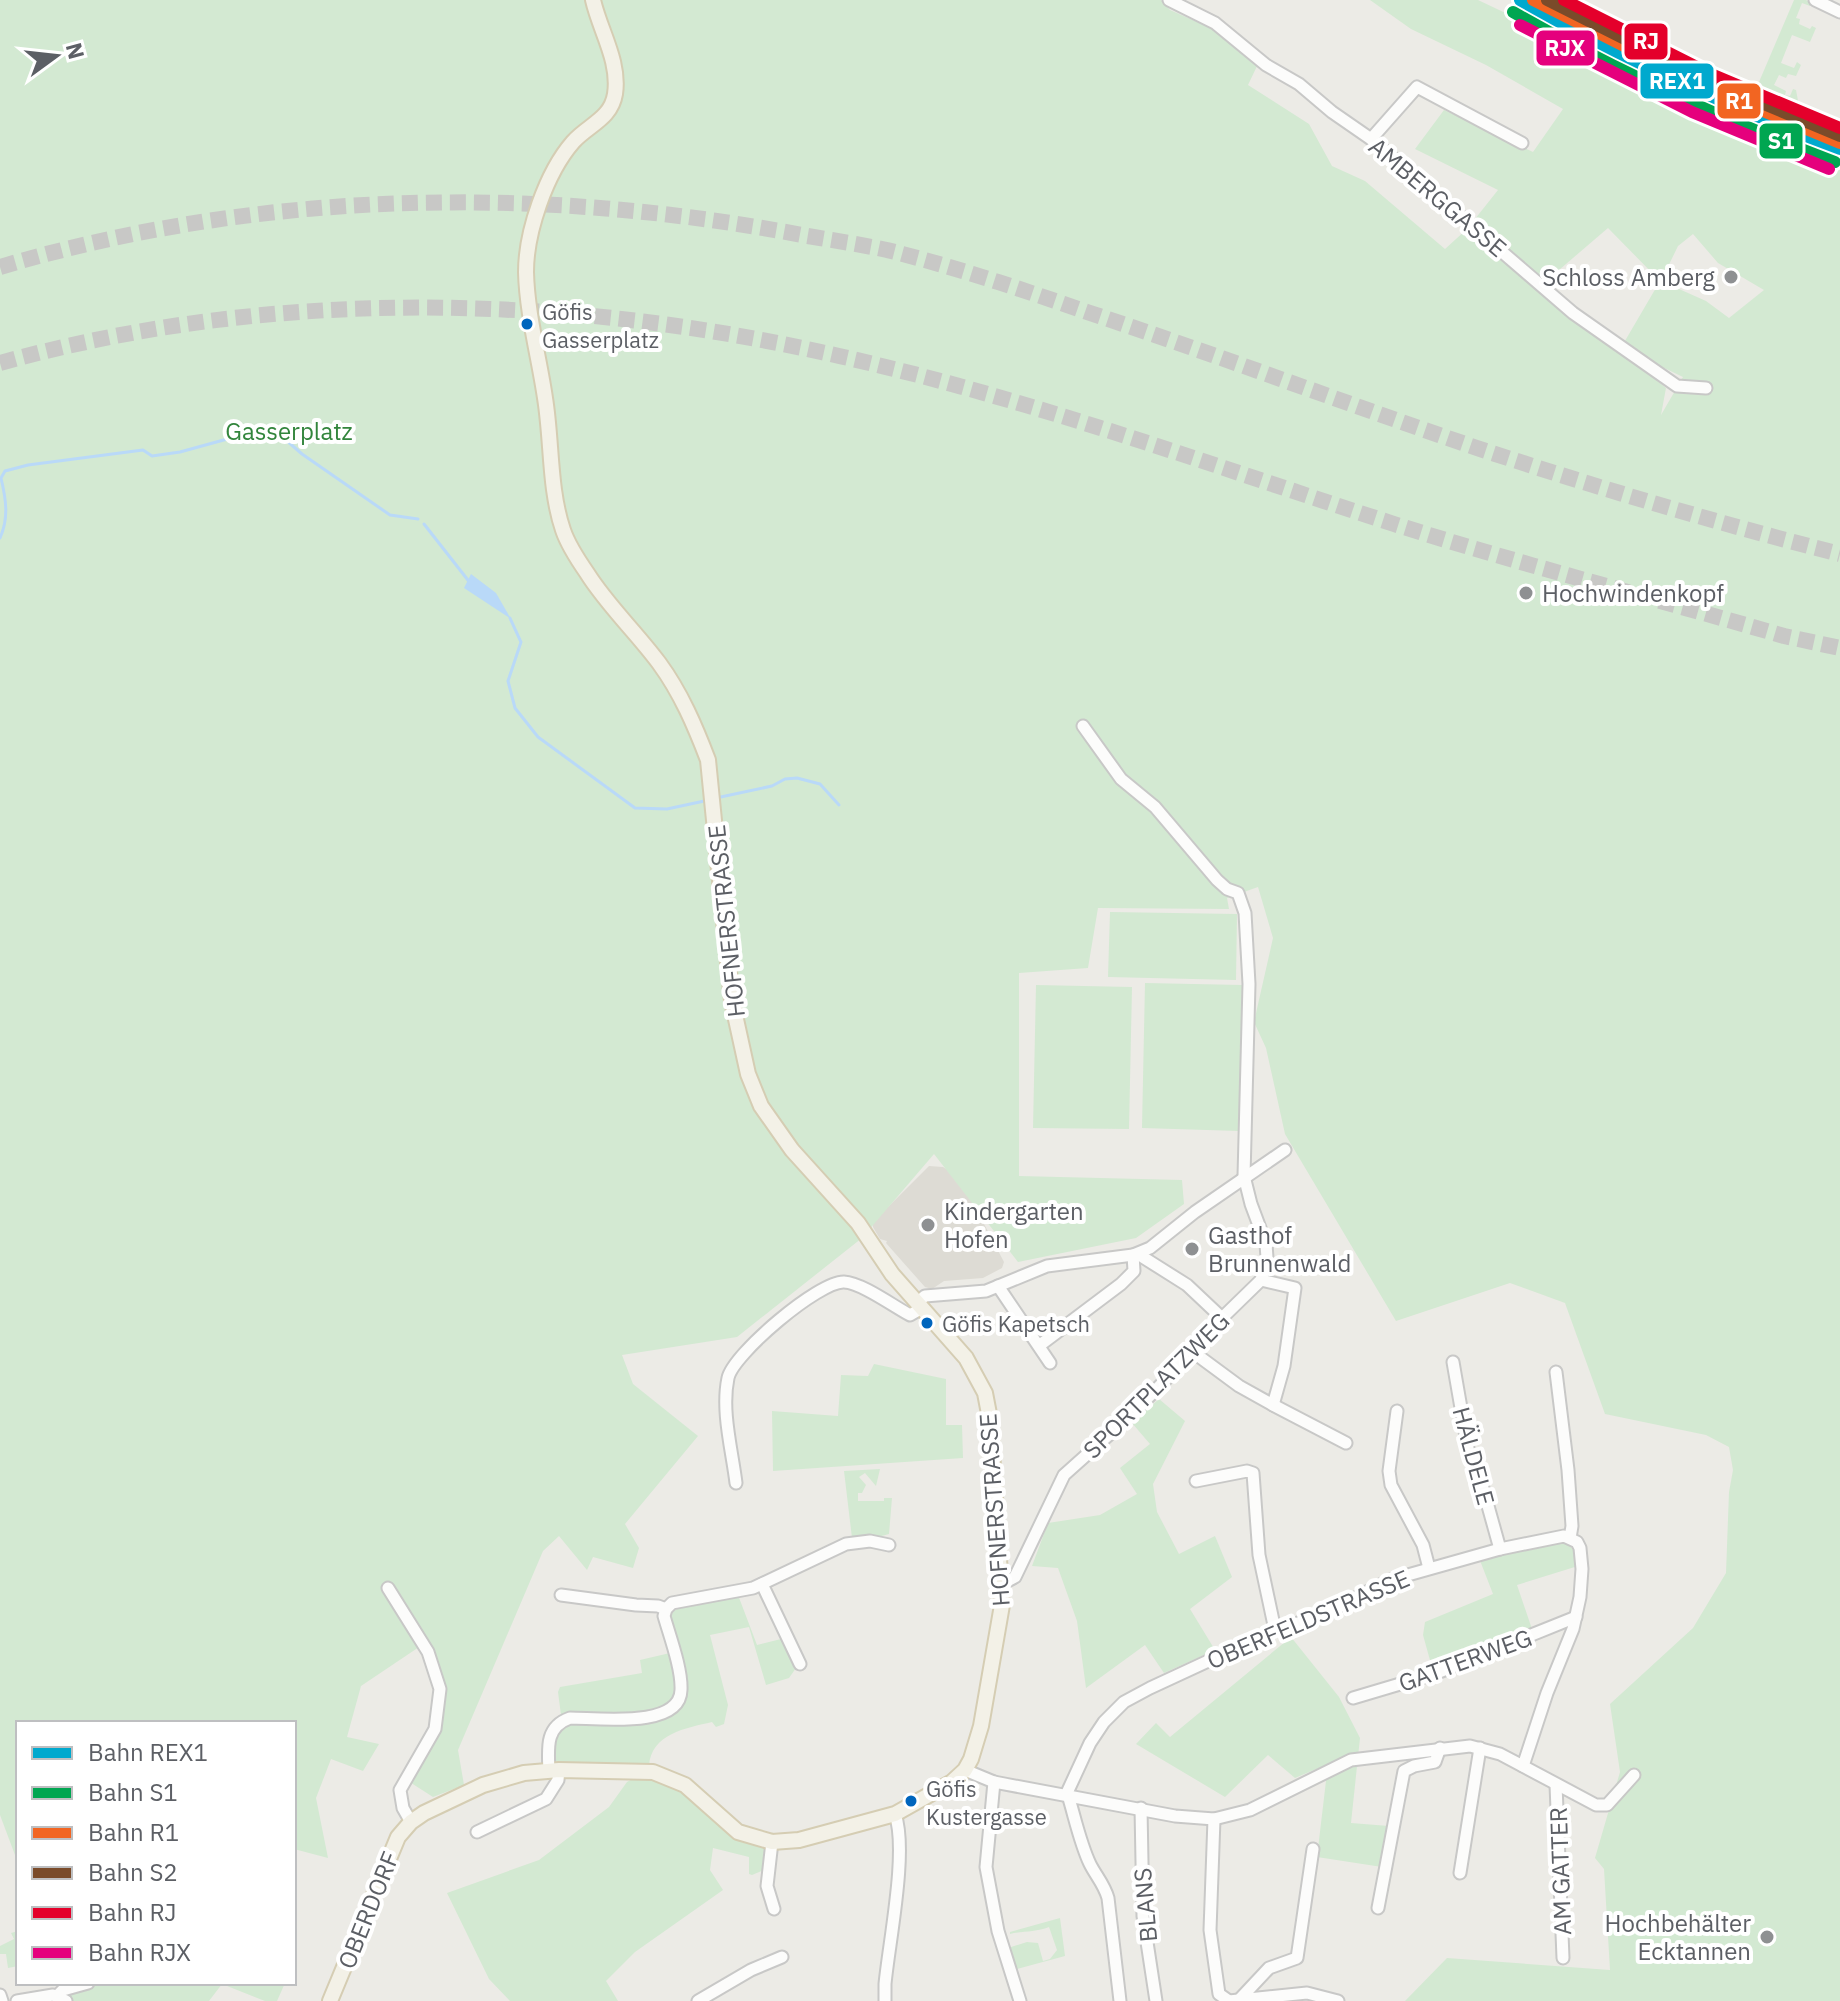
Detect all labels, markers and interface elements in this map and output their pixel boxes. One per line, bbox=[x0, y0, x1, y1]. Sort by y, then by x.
north arrow bbox=[16, 16, 96, 96]
line badge: RJ bbox=[1623, 22, 1669, 61]
text: RJ bbox=[1633, 26, 1659, 55]
line badge: RJX bbox=[1535, 29, 1596, 67]
text: RJX bbox=[1545, 33, 1586, 62]
text: N bbox=[60, 39, 92, 62]
line badge: REX1 bbox=[1639, 62, 1715, 100]
text: REX1 bbox=[1649, 66, 1705, 95]
line badge: R1 bbox=[1716, 82, 1762, 120]
text: R1 bbox=[1725, 86, 1753, 115]
line badge: S1 bbox=[1758, 122, 1804, 160]
text: S1 bbox=[1768, 126, 1794, 155]
street label: AMBERGGASSE bbox=[1363, 130, 1513, 264]
place label: Schloss Amberg bbox=[1542, 261, 1715, 293]
marker: Schloss Amberg bbox=[1722, 268, 1740, 286]
place label: Göfis Gasserplatz bbox=[542, 297, 659, 354]
marker: Göfis Gasserplatz bbox=[519, 316, 535, 332]
park label: Gasserplatz bbox=[225, 415, 353, 447]
place label: Hochwindenkopf bbox=[1542, 577, 1724, 609]
marker: Hochwindenkopf bbox=[1517, 584, 1535, 602]
street label: HOFNERSTRASSE bbox=[700, 823, 752, 1019]
place label: Kindergarten Hofen bbox=[944, 1195, 1084, 1255]
marker: Kindergarten Hofen bbox=[919, 1216, 937, 1234]
place label: Gasthof Brunnenwald bbox=[1208, 1219, 1352, 1279]
marker: Gasthof Brunnenwald bbox=[1183, 1240, 1201, 1258]
street label: SPORTPLATZWEG bbox=[1076, 1305, 1236, 1465]
place label: Göfis Kapetsch bbox=[942, 1309, 1090, 1338]
marker: Göfis Kapetsch bbox=[919, 1315, 935, 1331]
street label: HÄLDELE bbox=[1446, 1403, 1502, 1509]
street label: HOFNERSTRASSE bbox=[971, 1412, 1017, 1608]
street label: OBERFELDSTRASSE bbox=[1202, 1562, 1414, 1676]
street label: GATTERWEG bbox=[1394, 1621, 1536, 1699]
legend bbox=[16, 1721, 296, 1985]
text: Bahn REX1 bbox=[88, 1736, 208, 1768]
place label: Göfis Kustergasse bbox=[926, 1774, 1047, 1831]
text: Bahn S1 bbox=[88, 1776, 178, 1808]
marker: Göfis Kustergasse bbox=[903, 1793, 919, 1809]
street label: AM GATTER bbox=[1542, 1806, 1578, 1936]
text: Bahn R1 bbox=[88, 1816, 179, 1848]
street label: OBERDORF bbox=[330, 1847, 406, 1973]
text: Bahn S2 bbox=[88, 1856, 178, 1888]
street label: BLANS bbox=[1126, 1867, 1164, 1943]
text: Bahn RJ bbox=[88, 1896, 177, 1928]
place label: Hochbehälter Ecktannen bbox=[1605, 1907, 1751, 1967]
marker: Hochbehälter Ecktannen bbox=[1758, 1928, 1776, 1946]
text: Bahn RJX bbox=[88, 1936, 191, 1968]

